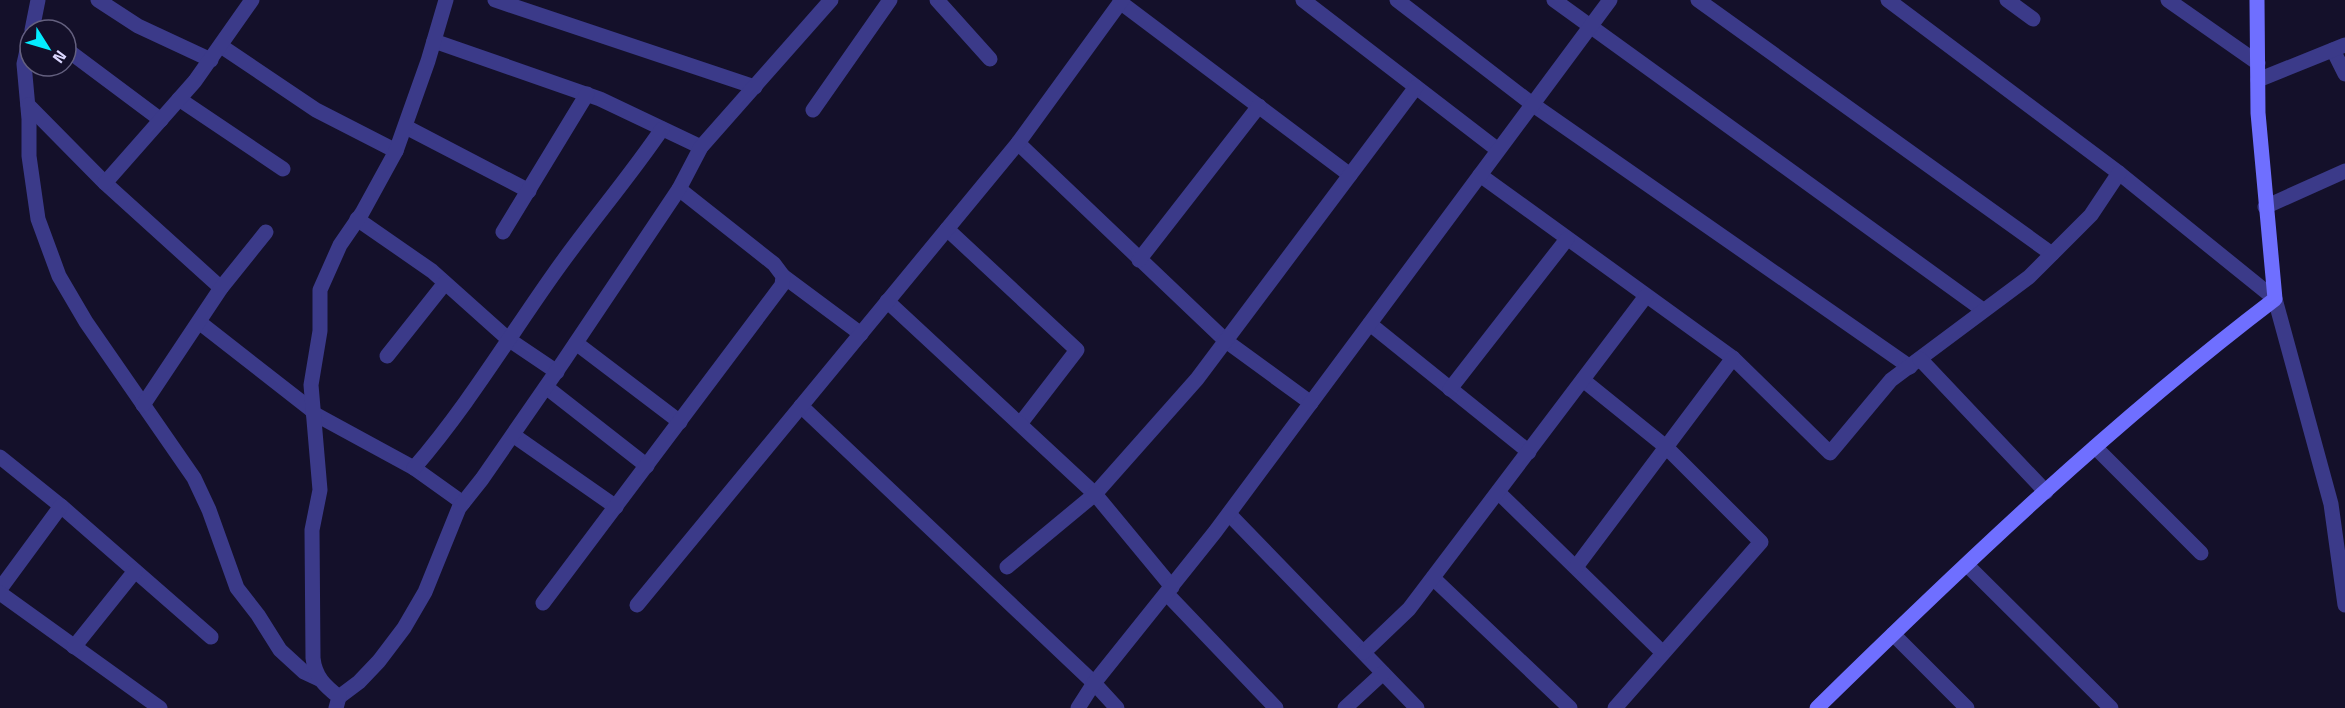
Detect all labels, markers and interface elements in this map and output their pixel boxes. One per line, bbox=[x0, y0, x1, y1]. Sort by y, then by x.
north arrow bbox=[18, 18, 78, 78]
text: N bbox=[47, 45, 73, 69]

